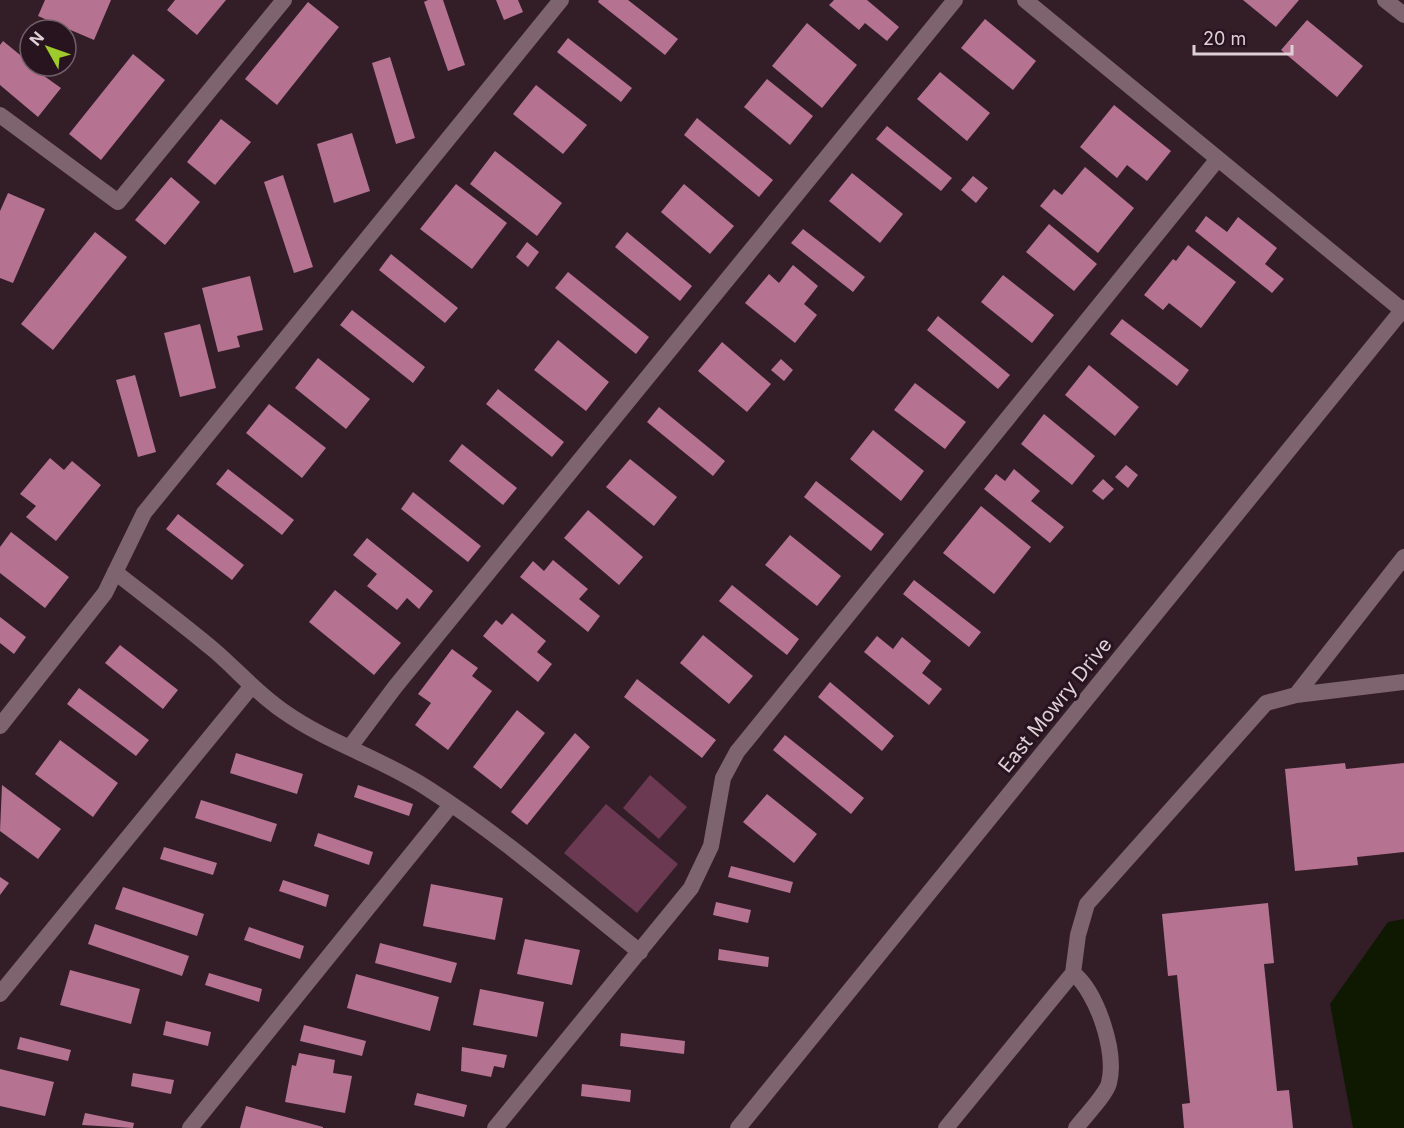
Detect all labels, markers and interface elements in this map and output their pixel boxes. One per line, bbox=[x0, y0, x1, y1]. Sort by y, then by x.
north arrow bbox=[18, 18, 78, 78]
scale bar bbox=[1194, 18, 1292, 56]
text: N bbox=[25, 27, 48, 49]
text: 20 m bbox=[1203, 28, 1246, 49]
street label: East Mowry Drive bbox=[993, 633, 1117, 777]

